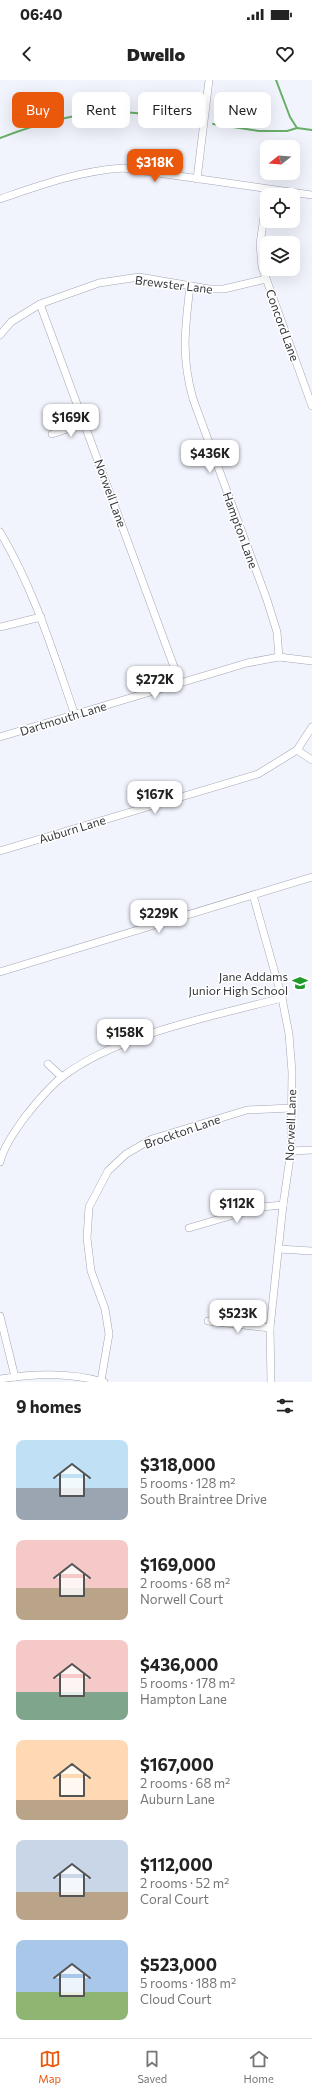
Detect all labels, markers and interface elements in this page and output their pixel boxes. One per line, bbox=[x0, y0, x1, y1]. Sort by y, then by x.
text: 06:40 bbox=[20, 5, 62, 23]
icon: back bbox=[16, 43, 38, 65]
text: Dwello bbox=[127, 43, 185, 65]
icon: heart bbox=[274, 43, 296, 65]
chip: Buy bbox=[12, 92, 64, 128]
chip: Rent bbox=[72, 92, 130, 128]
chip: Filters bbox=[138, 92, 206, 128]
chip: New bbox=[214, 92, 271, 128]
north arrow bbox=[260, 140, 300, 180]
map controls bbox=[260, 140, 300, 276]
pin: $318K bbox=[127, 149, 183, 183]
text: $318K bbox=[136, 154, 174, 170]
button: locate bbox=[260, 188, 300, 228]
button: layers bbox=[260, 236, 300, 276]
street label: Brewster Lane bbox=[134, 272, 214, 296]
street label: Concord Lane bbox=[264, 287, 302, 363]
pin: $169K bbox=[43, 404, 99, 438]
text: $169K bbox=[52, 409, 90, 425]
pin: $436K bbox=[182, 440, 238, 474]
text: $436K bbox=[190, 445, 230, 461]
street label: Norwell Lane bbox=[92, 457, 130, 529]
street label: Hampton Lane bbox=[221, 490, 261, 570]
pin: $272K bbox=[127, 666, 183, 700]
text: $272K bbox=[136, 671, 174, 687]
street label: Dartmouth Lane bbox=[18, 698, 108, 738]
pin: $167K bbox=[127, 781, 183, 815]
text: $167K bbox=[136, 786, 174, 802]
street label: Auburn Lane bbox=[37, 812, 107, 846]
pin: $229K bbox=[131, 900, 187, 934]
text: $229K bbox=[139, 905, 179, 921]
place label: Jane Addams Junior High School bbox=[189, 969, 288, 998]
school or university icon: Jane Addams Junior High School bbox=[291, 974, 309, 992]
pin: $158K bbox=[97, 1019, 153, 1053]
text: $158K bbox=[106, 1024, 144, 1040]
street label: Norwell Lane bbox=[282, 1089, 298, 1161]
street label: Brockton Lane bbox=[142, 1111, 222, 1151]
pin: $112K bbox=[209, 1190, 265, 1224]
text: $112K bbox=[219, 1195, 255, 1211]
pin: $523K bbox=[210, 1300, 266, 1334]
text: $523K bbox=[218, 1305, 258, 1321]
icon: filters bbox=[274, 1395, 296, 1417]
text: 9 homes bbox=[16, 1396, 81, 1417]
text: $318,000 bbox=[140, 1454, 216, 1475]
icon: home bbox=[48, 1456, 96, 1504]
text: 5 rooms · 128 m² bbox=[140, 1475, 235, 1491]
text: South Braintree Drive bbox=[140, 1491, 267, 1507]
text: $169,000 bbox=[140, 1554, 216, 1575]
icon: home bbox=[48, 1556, 96, 1604]
text: 2 rooms · 68 m² bbox=[140, 1575, 230, 1591]
text: Norwell Court bbox=[140, 1591, 223, 1607]
text: $436,000 bbox=[140, 1654, 218, 1675]
icon: home bbox=[48, 1656, 96, 1704]
text: 5 rooms · 178 m² bbox=[140, 1675, 235, 1691]
text: Hampton Lane bbox=[140, 1691, 227, 1707]
text: $167,000 bbox=[140, 1754, 214, 1775]
icon: home bbox=[48, 1756, 96, 1804]
text: 2 rooms · 68 m² bbox=[140, 1775, 230, 1791]
text: Auburn Lane bbox=[140, 1791, 215, 1807]
text: $112,000 bbox=[140, 1854, 213, 1875]
icon: home bbox=[48, 1856, 96, 1904]
text: 2 rooms · 52 m² bbox=[140, 1875, 229, 1891]
text: Coral Court bbox=[140, 1891, 209, 1907]
text: $523,000 bbox=[140, 1954, 217, 1975]
icon: home bbox=[48, 1956, 96, 2004]
text: 5 rooms · 188 m² bbox=[140, 1975, 236, 1991]
text: Cloud Court bbox=[140, 1991, 212, 2007]
tab: Map bbox=[38, 2048, 61, 2085]
tab: Saved bbox=[137, 2048, 167, 2085]
tab: Home bbox=[244, 2048, 274, 2085]

